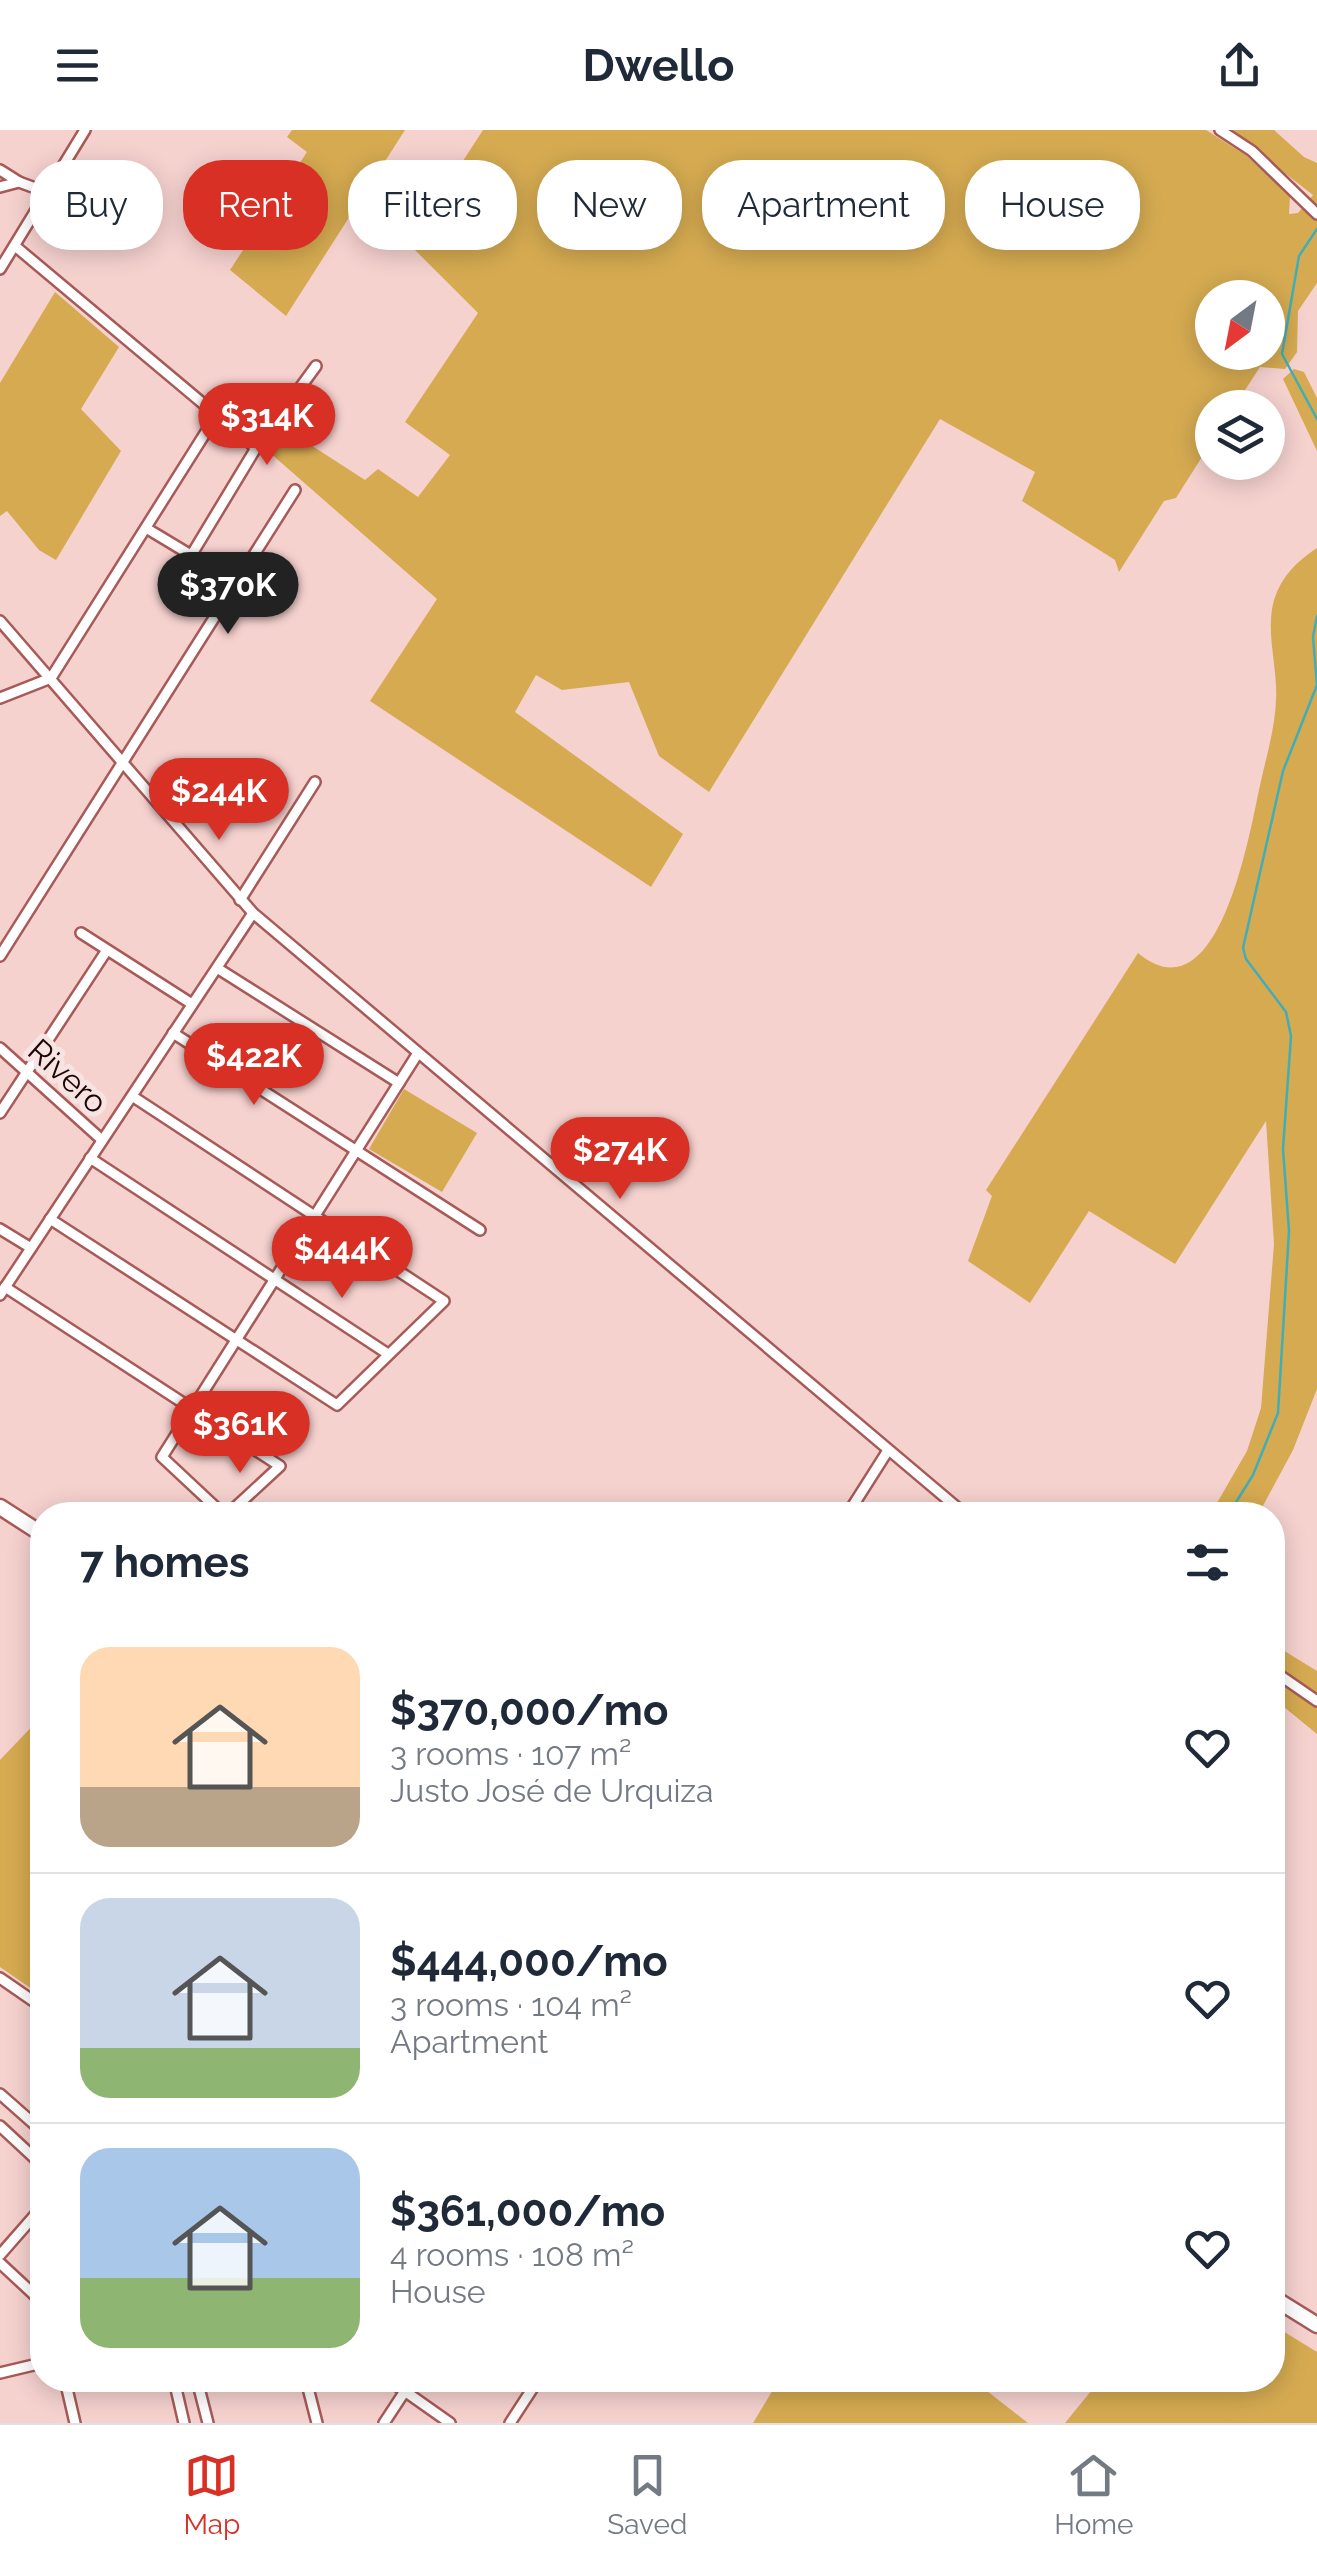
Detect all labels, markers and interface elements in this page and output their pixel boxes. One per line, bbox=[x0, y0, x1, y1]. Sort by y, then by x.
icon: menu bbox=[50, 38, 105, 93]
icon: share bbox=[1212, 38, 1267, 93]
text: Dwello bbox=[583, 39, 734, 92]
chip: Buy bbox=[30, 160, 163, 250]
chip: Rent bbox=[183, 160, 328, 250]
chip: Filters bbox=[348, 160, 517, 250]
chip: New bbox=[537, 160, 682, 250]
chip: Apartment bbox=[702, 160, 945, 250]
chip: House bbox=[965, 160, 1140, 250]
north arrow bbox=[1195, 280, 1285, 370]
map controls bbox=[1195, 280, 1285, 480]
pin: $314K bbox=[197, 383, 337, 468]
button: layers bbox=[1195, 390, 1285, 480]
text: $314K bbox=[220, 397, 314, 434]
pin: $370K bbox=[158, 552, 298, 637]
text: $370K bbox=[180, 566, 276, 603]
pin: $244K bbox=[149, 758, 289, 843]
text: $244K bbox=[171, 772, 267, 809]
pin: $422K bbox=[184, 1023, 324, 1108]
street label: Rivero bbox=[21, 1031, 115, 1121]
text: $422K bbox=[206, 1037, 302, 1074]
pin: $274K bbox=[550, 1117, 690, 1202]
text: $274K bbox=[573, 1131, 667, 1168]
pin: $444K bbox=[272, 1216, 412, 1301]
text: $444K bbox=[294, 1230, 390, 1267]
pin: $361K bbox=[170, 1391, 310, 1476]
text: $361K bbox=[193, 1405, 287, 1442]
icon: filters bbox=[1180, 1535, 1235, 1590]
text: 7 homes bbox=[80, 1538, 249, 1587]
text: $370,000/mo bbox=[390, 1686, 668, 1735]
icon: home bbox=[160, 1687, 280, 1807]
icon: heart bbox=[1180, 1720, 1235, 1775]
text: 3 rooms · 107 m² bbox=[390, 1735, 631, 1772]
text: Justo José de Urquiza bbox=[390, 1772, 714, 1809]
text: $444,000/mo bbox=[390, 1937, 668, 1986]
icon: home bbox=[160, 1938, 280, 2058]
icon: heart bbox=[1180, 1971, 1235, 2026]
text: 3 rooms · 104 m² bbox=[390, 1986, 632, 2023]
text: Apartment bbox=[390, 2023, 548, 2060]
text: $361,000/mo bbox=[390, 2187, 665, 2236]
icon: home bbox=[160, 2188, 280, 2308]
icon: heart bbox=[1180, 2221, 1235, 2276]
text: 4 rooms · 108 m² bbox=[390, 2236, 634, 2273]
text: House bbox=[390, 2273, 486, 2310]
tab: Map bbox=[183, 2448, 240, 2541]
tab: Saved bbox=[607, 2448, 687, 2541]
tab: Home bbox=[1054, 2448, 1134, 2541]

